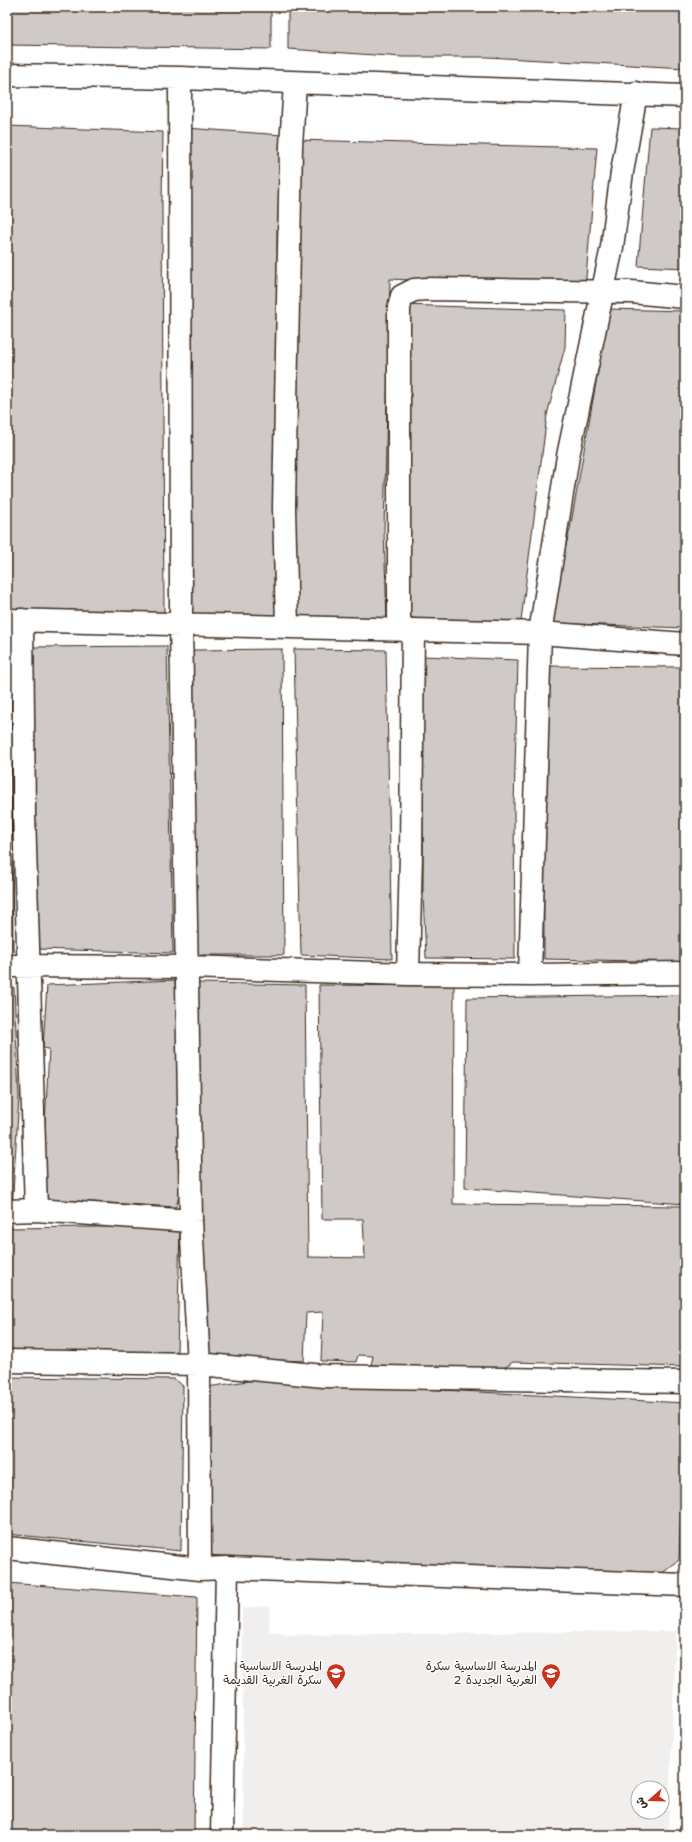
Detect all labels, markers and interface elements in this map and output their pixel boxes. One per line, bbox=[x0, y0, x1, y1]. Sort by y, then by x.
place label: المدرسة الاساسية سكرة الغربية القديمة bbox=[223, 1658, 322, 1688]
place label: المدرسة الاساسية سكرة الغربية الجديدة 2 bbox=[426, 1658, 537, 1688]
school or university icon: المدرسة الاساسية سكرة الغربية القديمة bbox=[325, 1662, 347, 1690]
school or university icon: المدرسة الاساسية سكرة الغربية الجديدة 2 bbox=[540, 1662, 562, 1690]
north arrow bbox=[630, 1780, 670, 1820]
text: ش bbox=[632, 1795, 650, 1812]

